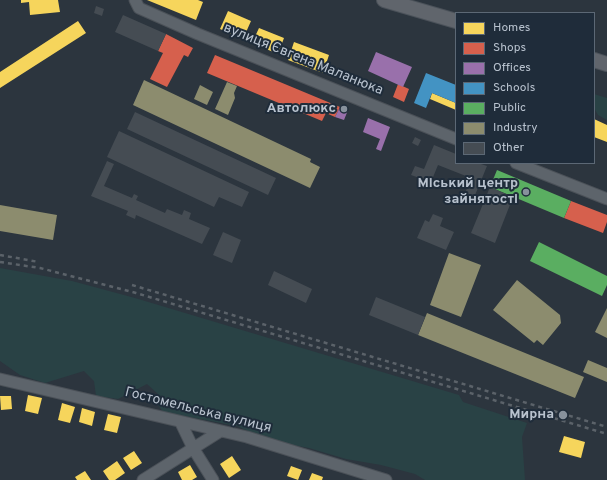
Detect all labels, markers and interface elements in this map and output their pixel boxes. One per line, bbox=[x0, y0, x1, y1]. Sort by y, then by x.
legend bbox=[455, 12, 595, 164]
street label: вулиця Євгена Маланюка bbox=[221, 20, 385, 100]
text: Homes bbox=[493, 20, 530, 36]
text: Shops bbox=[493, 40, 526, 56]
text: Offices bbox=[493, 60, 531, 76]
text: Schools bbox=[493, 80, 535, 96]
text: Public bbox=[493, 100, 526, 116]
place label: Автолюкс bbox=[266, 101, 336, 117]
marker: Автолюкс bbox=[339, 104, 349, 114]
text: Industry bbox=[493, 120, 538, 136]
text: Other bbox=[493, 140, 524, 156]
place label: Міський центр зайнятості bbox=[417, 176, 518, 208]
marker: Міський центр зайнятості bbox=[521, 187, 531, 197]
street label: Гостомельська вулиця bbox=[123, 385, 273, 437]
place label: Мирна bbox=[509, 407, 554, 423]
marker: Мирна bbox=[557, 409, 569, 421]

